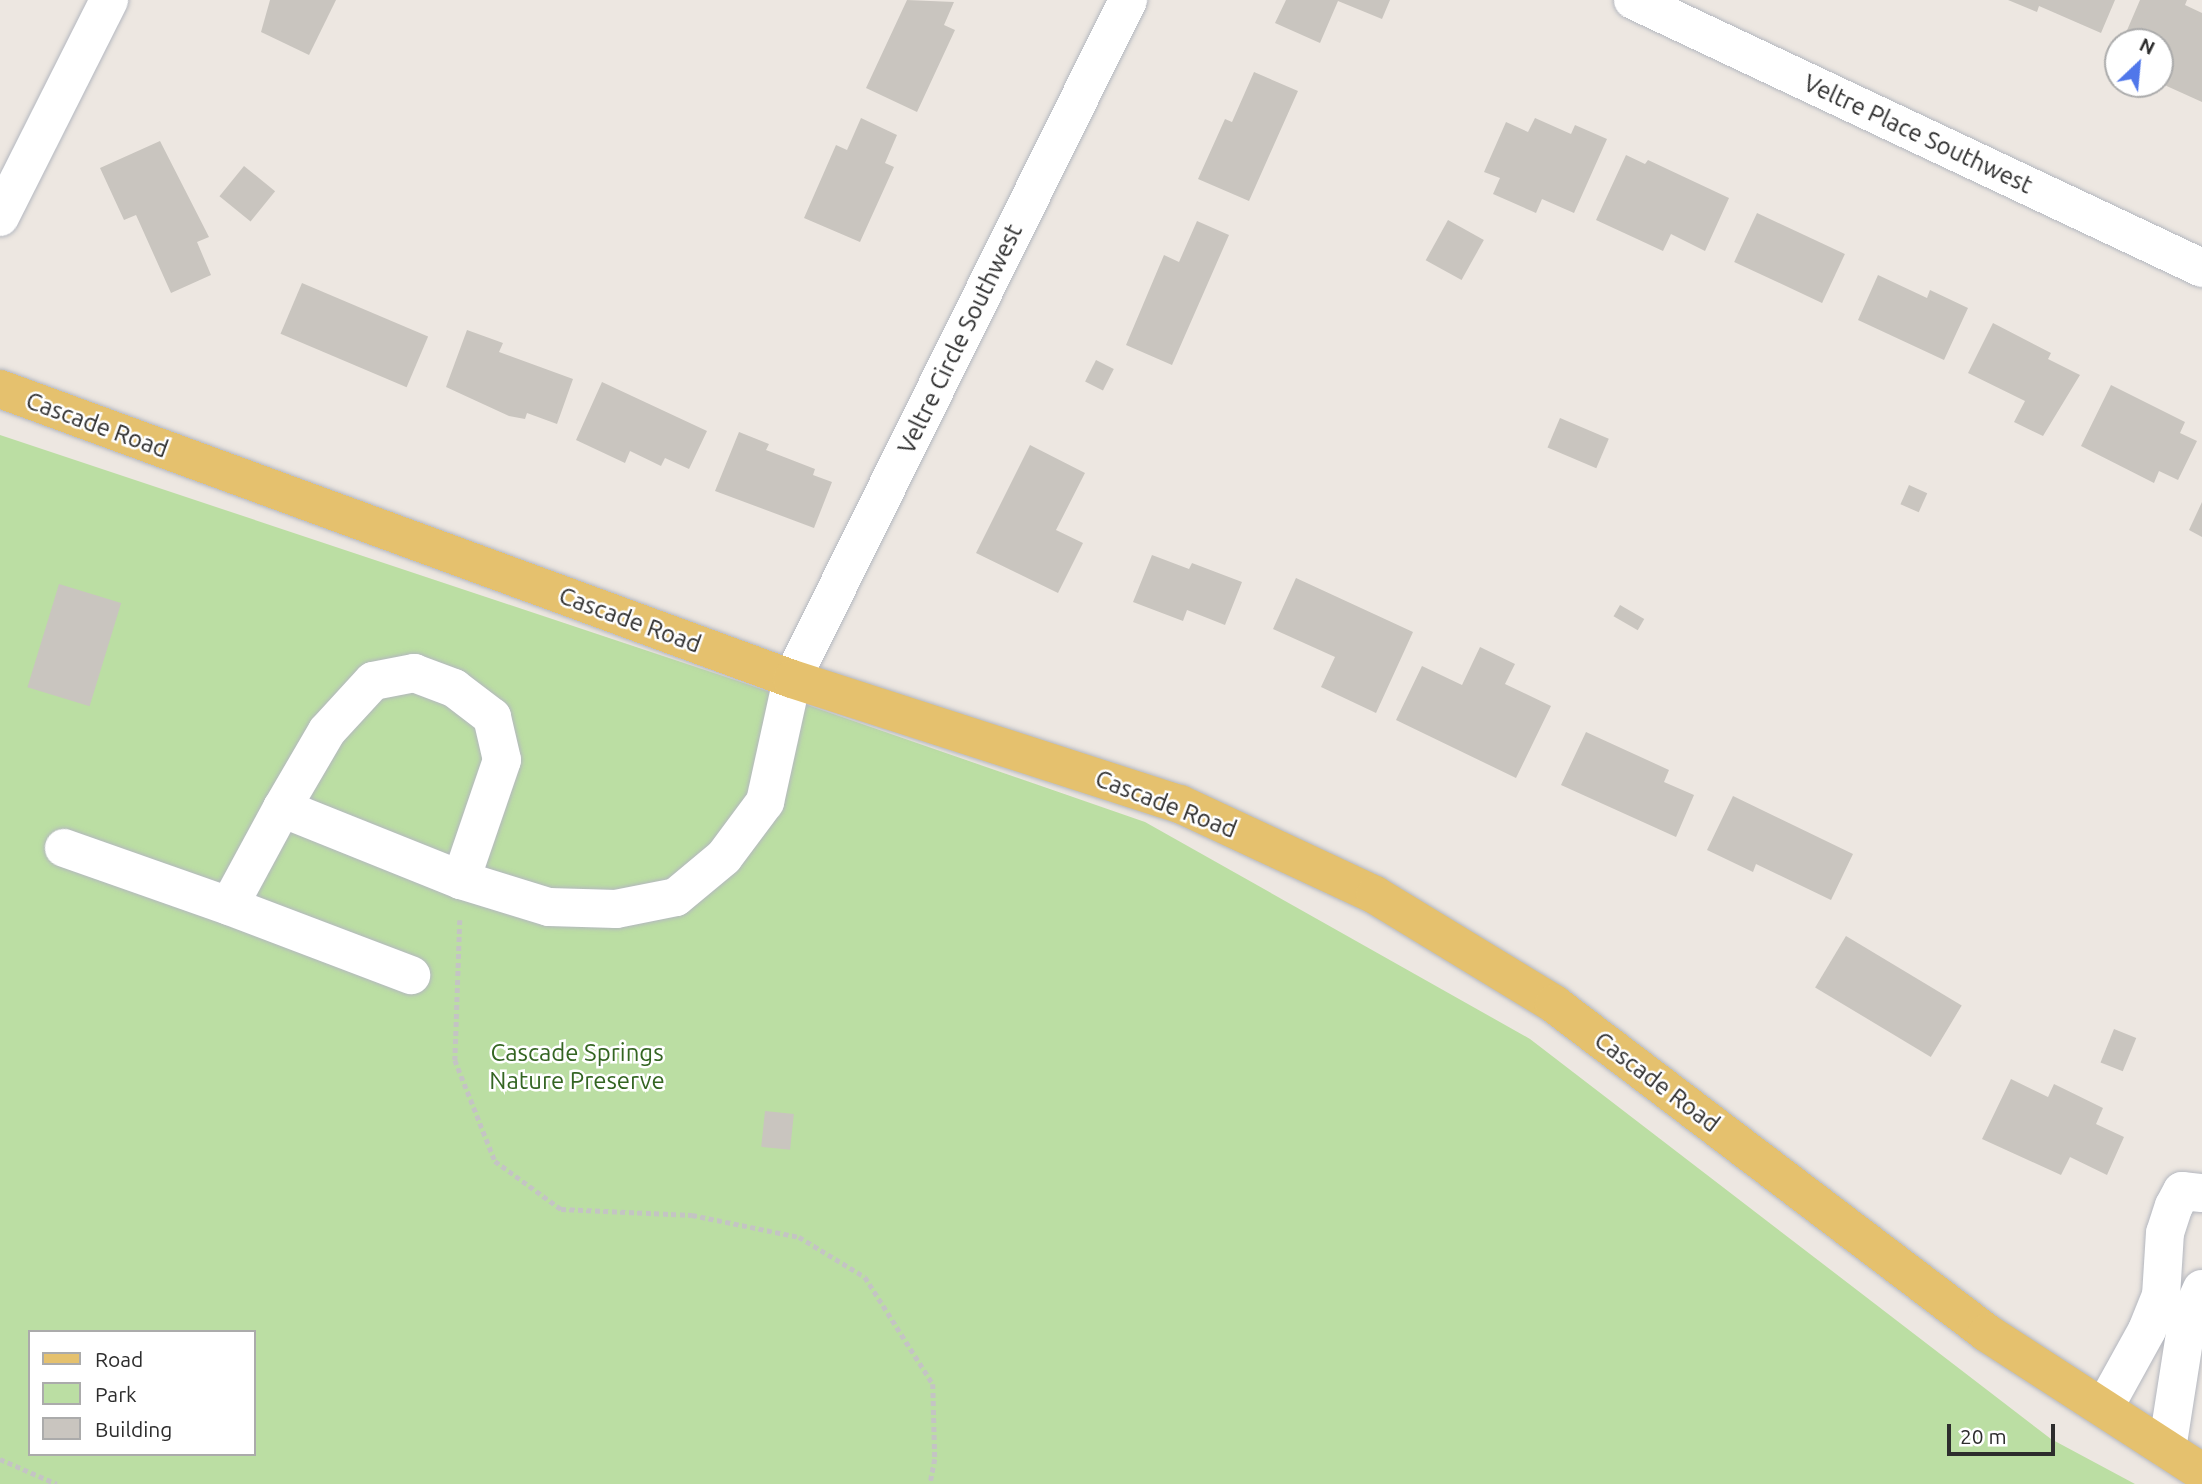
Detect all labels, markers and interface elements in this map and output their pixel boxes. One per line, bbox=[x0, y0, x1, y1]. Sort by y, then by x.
north arrow bbox=[2104, 28, 2174, 98]
text: N bbox=[2136, 33, 2159, 59]
street label: Veltre Place Southwest bbox=[1799, 68, 2037, 200]
street label: Veltre Circle Southwest bbox=[892, 219, 1028, 459]
street label: Cascade Road bbox=[22, 386, 172, 464]
street label: Cascade Road bbox=[555, 581, 705, 659]
street label: Cascade Road bbox=[1091, 764, 1241, 844]
street label: Cascade Road bbox=[1589, 1026, 1725, 1138]
park label: Cascade Springs Nature Preserve bbox=[489, 1039, 665, 1095]
legend bbox=[28, 1330, 256, 1456]
text: Road bbox=[95, 1347, 143, 1371]
text: Park bbox=[95, 1382, 137, 1406]
scale bar bbox=[1950, 1410, 2058, 1454]
text: Building bbox=[95, 1417, 172, 1441]
text: 20 m bbox=[1960, 1424, 2007, 1448]

